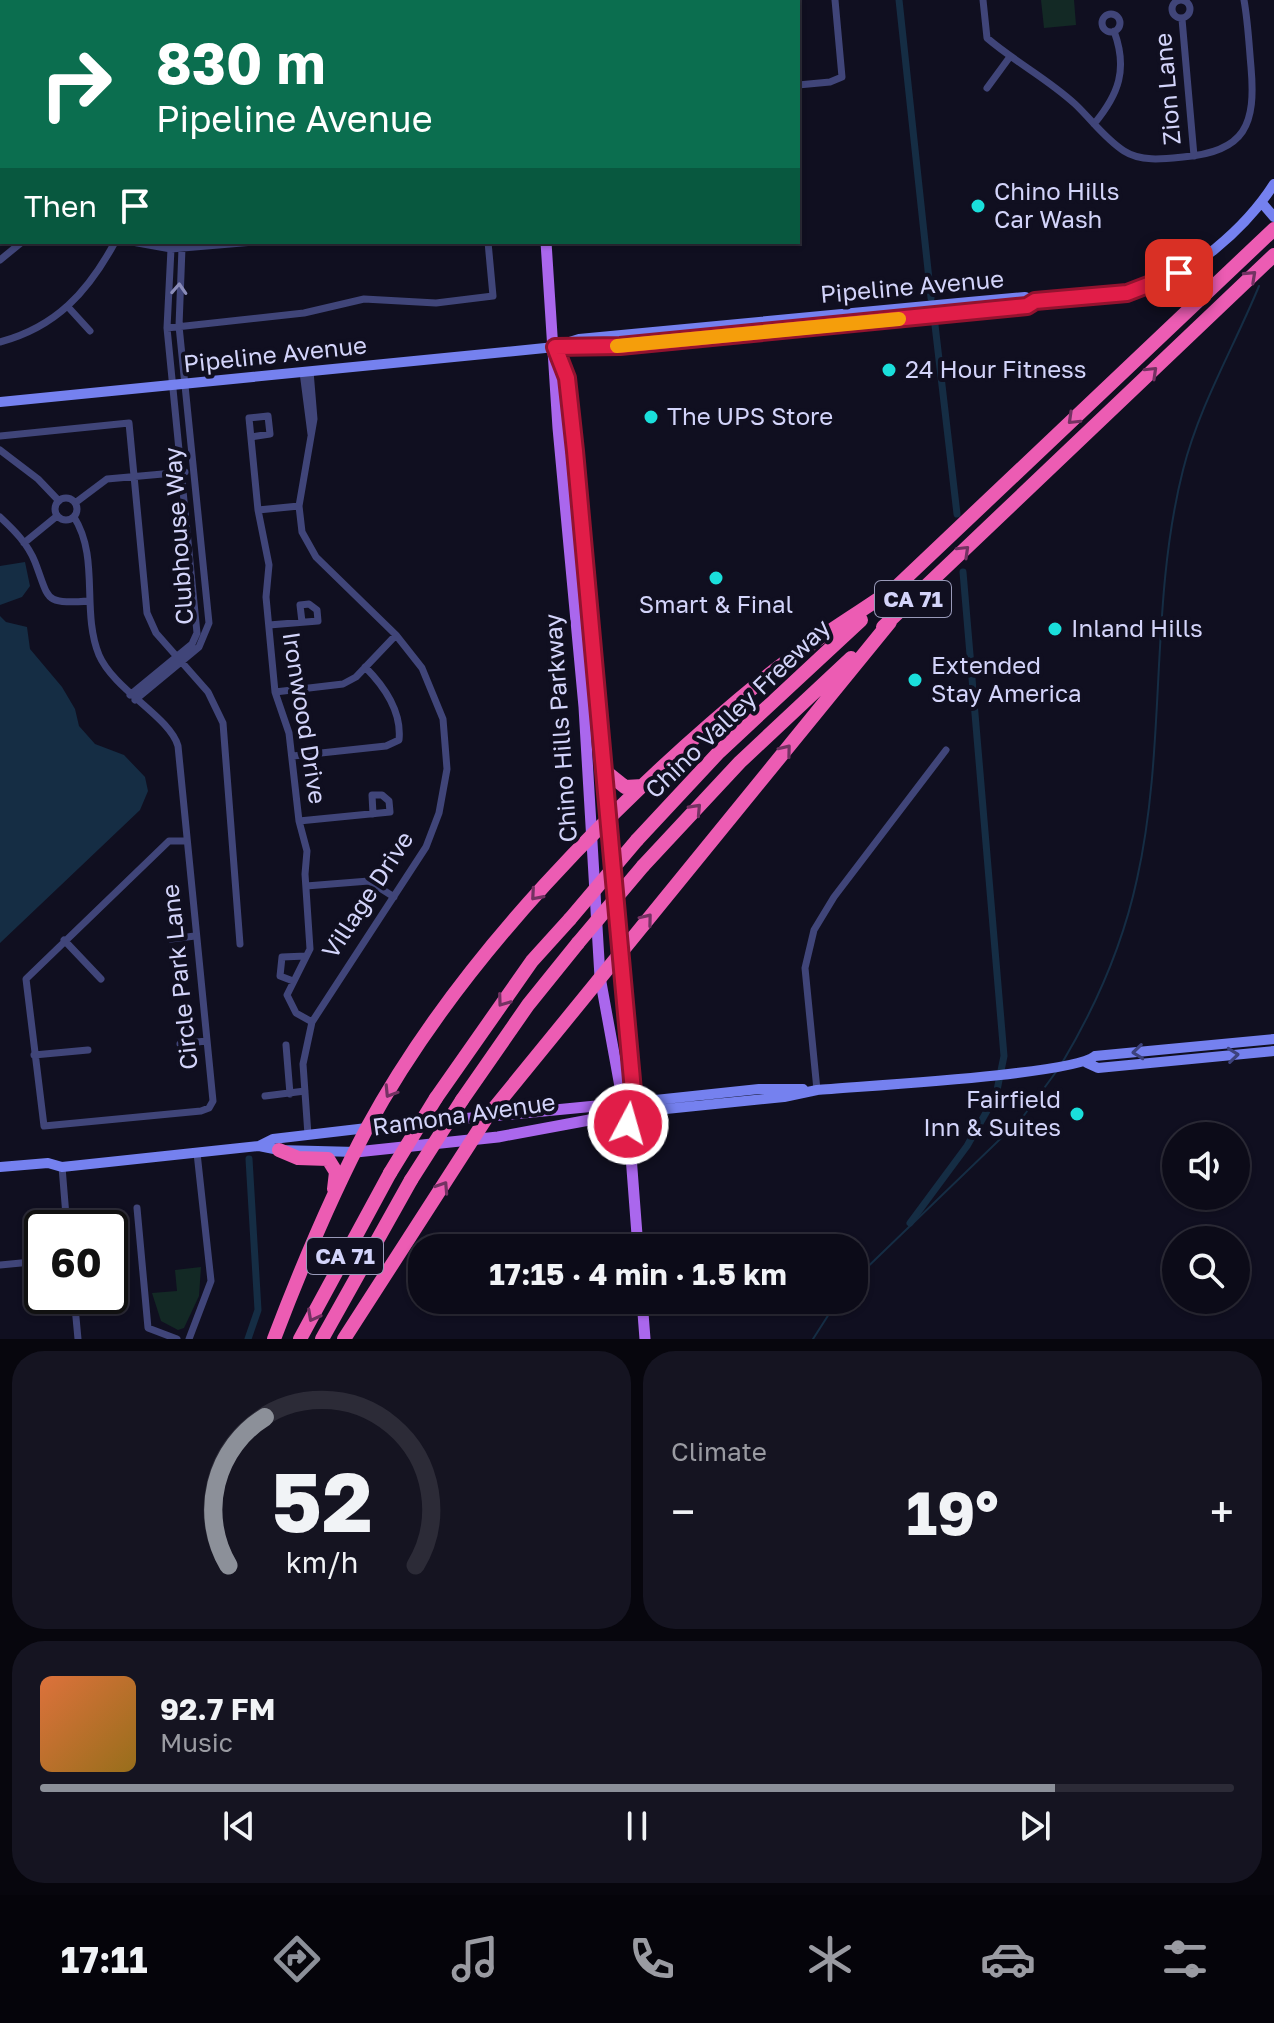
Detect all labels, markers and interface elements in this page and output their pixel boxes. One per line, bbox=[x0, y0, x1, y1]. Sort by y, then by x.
text: 830 m bbox=[156, 29, 325, 96]
icon: right bbox=[24, 32, 128, 136]
street label: Zion Lane bbox=[1147, 32, 1186, 146]
text: Pipeline Avenue bbox=[156, 97, 433, 140]
place label: Chino Hills Car Wash bbox=[994, 176, 1119, 233]
icon: arrive bbox=[113, 184, 157, 228]
text: Then bbox=[24, 188, 97, 224]
marker: Chino Hills Car Wash bbox=[969, 197, 987, 215]
pin bbox=[1145, 239, 1213, 307]
icon: arrive bbox=[1157, 251, 1201, 295]
street label: Pipeline Avenue bbox=[819, 263, 1005, 308]
one-way arrow bbox=[1242, 271, 1256, 286]
one-way arrow bbox=[170, 282, 187, 295]
street label: Pipeline Avenue bbox=[182, 329, 368, 378]
place label: 24 Hour Fitness bbox=[905, 354, 1087, 383]
marker: 24 Hour Fitness bbox=[880, 361, 898, 379]
one-way arrow bbox=[1143, 367, 1158, 381]
place label: The UPS Store bbox=[667, 401, 833, 430]
marker: The UPS Store bbox=[642, 408, 660, 426]
one-way arrow bbox=[1068, 410, 1082, 424]
street label: Clubhouse Way bbox=[157, 446, 198, 626]
one-way arrow bbox=[955, 546, 969, 560]
marker: Smart & Final bbox=[707, 569, 725, 587]
road number: CA 71 bbox=[875, 581, 951, 617]
place label: Smart & Final bbox=[639, 589, 793, 618]
street label: Chino Valley Freeway bbox=[639, 612, 835, 804]
street label: Chino Hills Parkway bbox=[537, 613, 582, 843]
place label: Inland Hills bbox=[1071, 613, 1203, 642]
marker: Inland Hills bbox=[1046, 620, 1064, 638]
street label: Ironwood Drive bbox=[278, 630, 333, 806]
place label: Extended Stay America bbox=[931, 650, 1082, 707]
marker: Extended Stay America bbox=[906, 671, 924, 689]
one-way arrow bbox=[776, 744, 790, 759]
one-way arrow bbox=[687, 804, 701, 818]
street label: Village Drive bbox=[315, 825, 419, 963]
street label: Circle Park Lane bbox=[154, 883, 203, 1071]
one-way arrow bbox=[531, 886, 546, 901]
one-way arrow bbox=[637, 913, 651, 928]
one-way arrow bbox=[498, 992, 513, 1007]
one-way arrow bbox=[1131, 1044, 1144, 1061]
one-way arrow bbox=[1227, 1047, 1240, 1064]
position arrow bbox=[586, 1082, 670, 1166]
one-way arrow bbox=[384, 1083, 400, 1098]
place label: Fairfield Inn & Suites bbox=[923, 1084, 1061, 1141]
street label: Ramona Avenue bbox=[371, 1086, 557, 1141]
marker: Fairfield Inn & Suites bbox=[1068, 1105, 1086, 1123]
map controls bbox=[1162, 1122, 1250, 1314]
button: sound bbox=[1162, 1122, 1250, 1210]
one-way arrow bbox=[433, 1181, 448, 1196]
speed limit sign: 60 bbox=[24, 1210, 128, 1314]
button: search bbox=[1162, 1226, 1250, 1314]
road number: CA 71 bbox=[307, 1238, 383, 1274]
text: 17:15 · 4 min · 1.5 km bbox=[489, 1256, 787, 1292]
one-way arrow bbox=[307, 1307, 322, 1322]
text: Climate bbox=[671, 1436, 767, 1467]
text: 52 bbox=[271, 1450, 372, 1550]
text: 19° bbox=[906, 1476, 999, 1548]
text: − bbox=[671, 1485, 695, 1538]
text: + bbox=[1210, 1485, 1234, 1538]
text: km/h bbox=[285, 1545, 358, 1579]
text: 92.7 FM bbox=[160, 1691, 275, 1727]
text: Music bbox=[160, 1727, 233, 1758]
icon: previous bbox=[217, 1804, 261, 1848]
icon: pause bbox=[615, 1804, 659, 1848]
icon: next bbox=[1013, 1804, 1057, 1848]
icon: directions bbox=[269, 1931, 325, 1987]
icon: music bbox=[447, 1931, 503, 1987]
icon: phone bbox=[624, 1931, 680, 1987]
icon: climate bbox=[802, 1931, 858, 1987]
icon: car bbox=[980, 1931, 1036, 1987]
icon: filters bbox=[1157, 1931, 1213, 1987]
text: 17:11 bbox=[61, 1938, 148, 1981]

